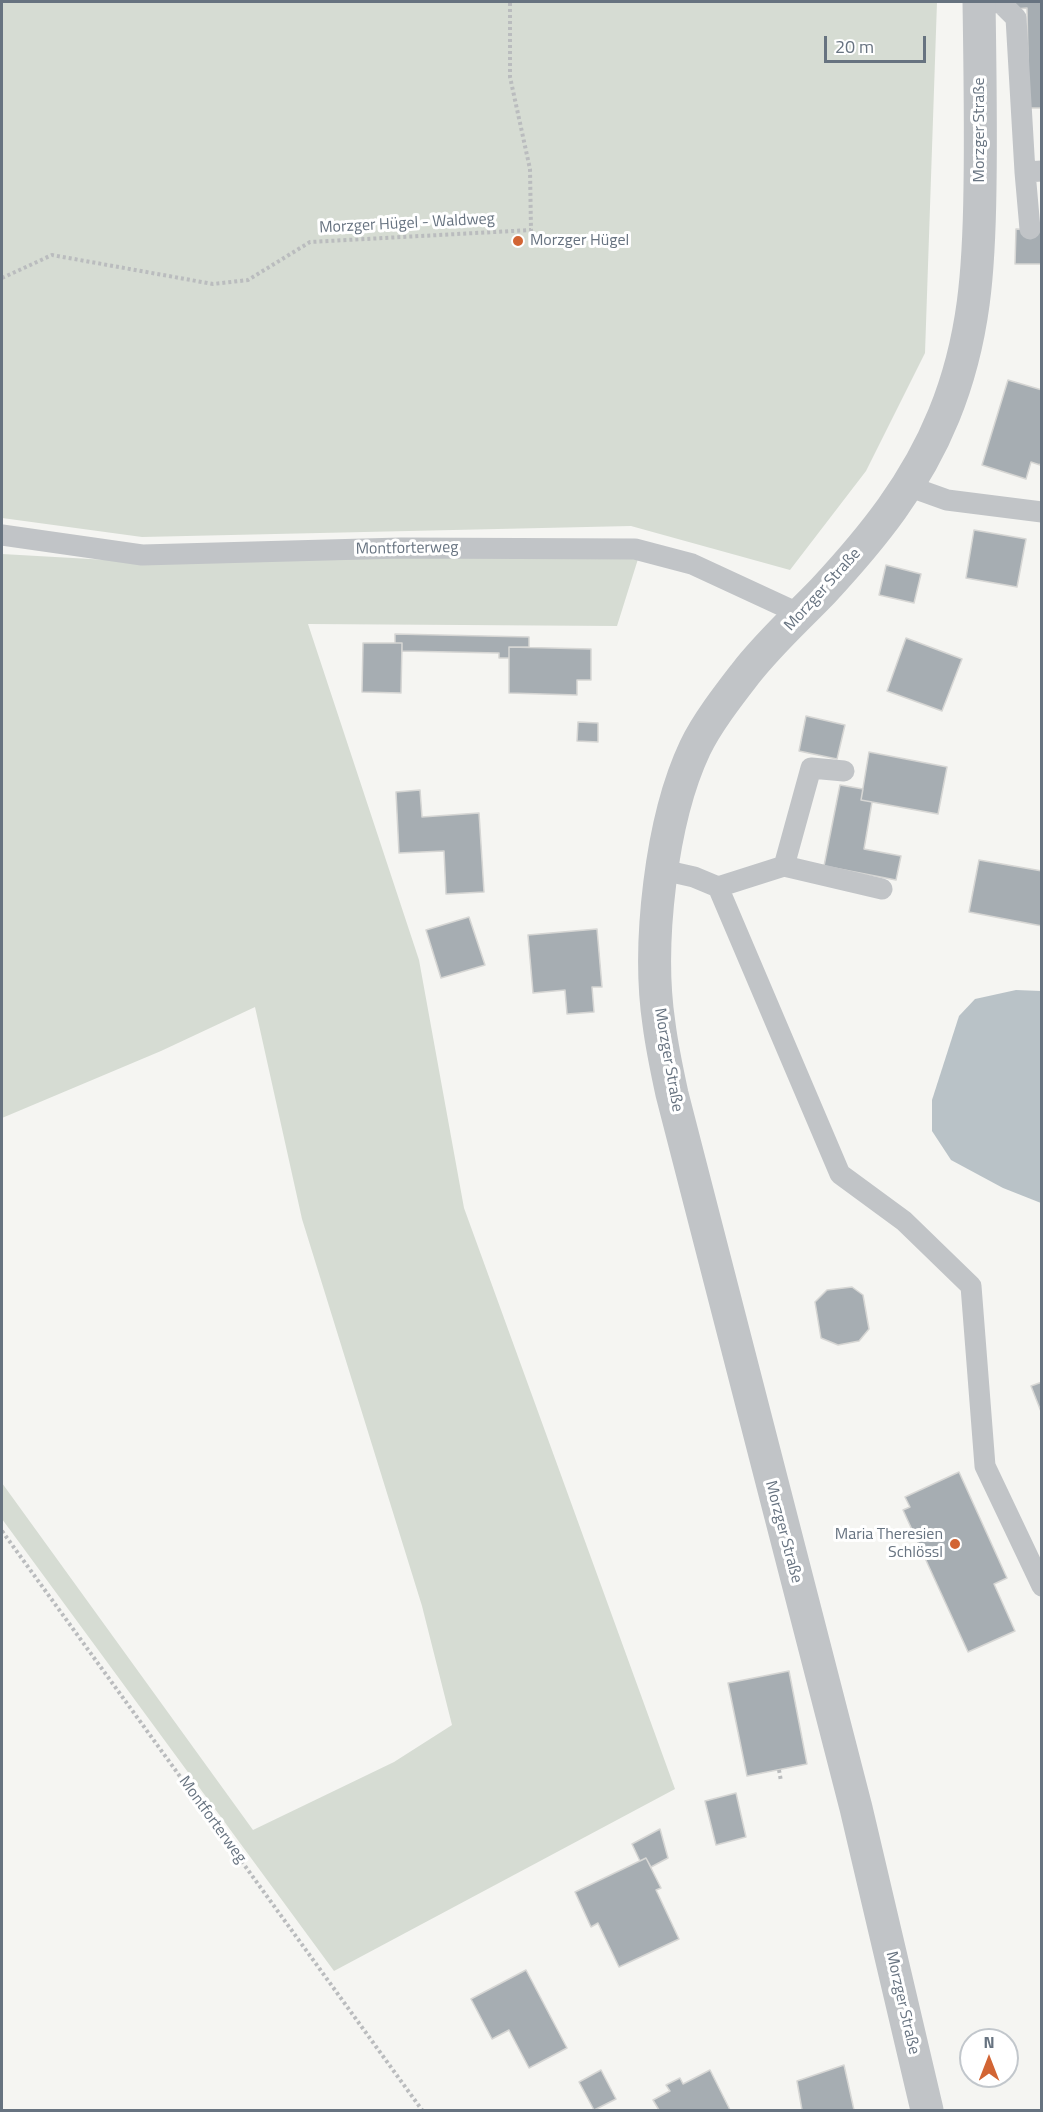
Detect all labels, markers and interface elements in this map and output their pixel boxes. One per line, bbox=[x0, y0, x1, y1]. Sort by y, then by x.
scale bar bbox=[827, 24, 929, 62]
text: 20 m bbox=[835, 33, 874, 60]
street label: Morzger Straße bbox=[970, 78, 990, 182]
street label: Morzger Hügel - Waldweg bbox=[319, 210, 495, 238]
place label: Morzger Hügel bbox=[530, 231, 629, 251]
marker: Morzger Hügel bbox=[511, 234, 525, 248]
street label: Montforterweg bbox=[355, 539, 459, 559]
street label: Morzger Straße bbox=[781, 545, 865, 635]
street label: Morzger Straße bbox=[649, 1007, 687, 1113]
street label: Morzger Straße bbox=[760, 1479, 806, 1585]
place label: Maria Theresien Schlössl bbox=[835, 1525, 943, 1563]
marker: Maria Theresien Schlössl bbox=[948, 1537, 962, 1551]
street label: Montforterweg bbox=[174, 1773, 250, 1867]
street label: Morzger Straße bbox=[881, 1950, 923, 2056]
north arrow bbox=[959, 2028, 1019, 2088]
text: N bbox=[983, 2030, 995, 2054]

